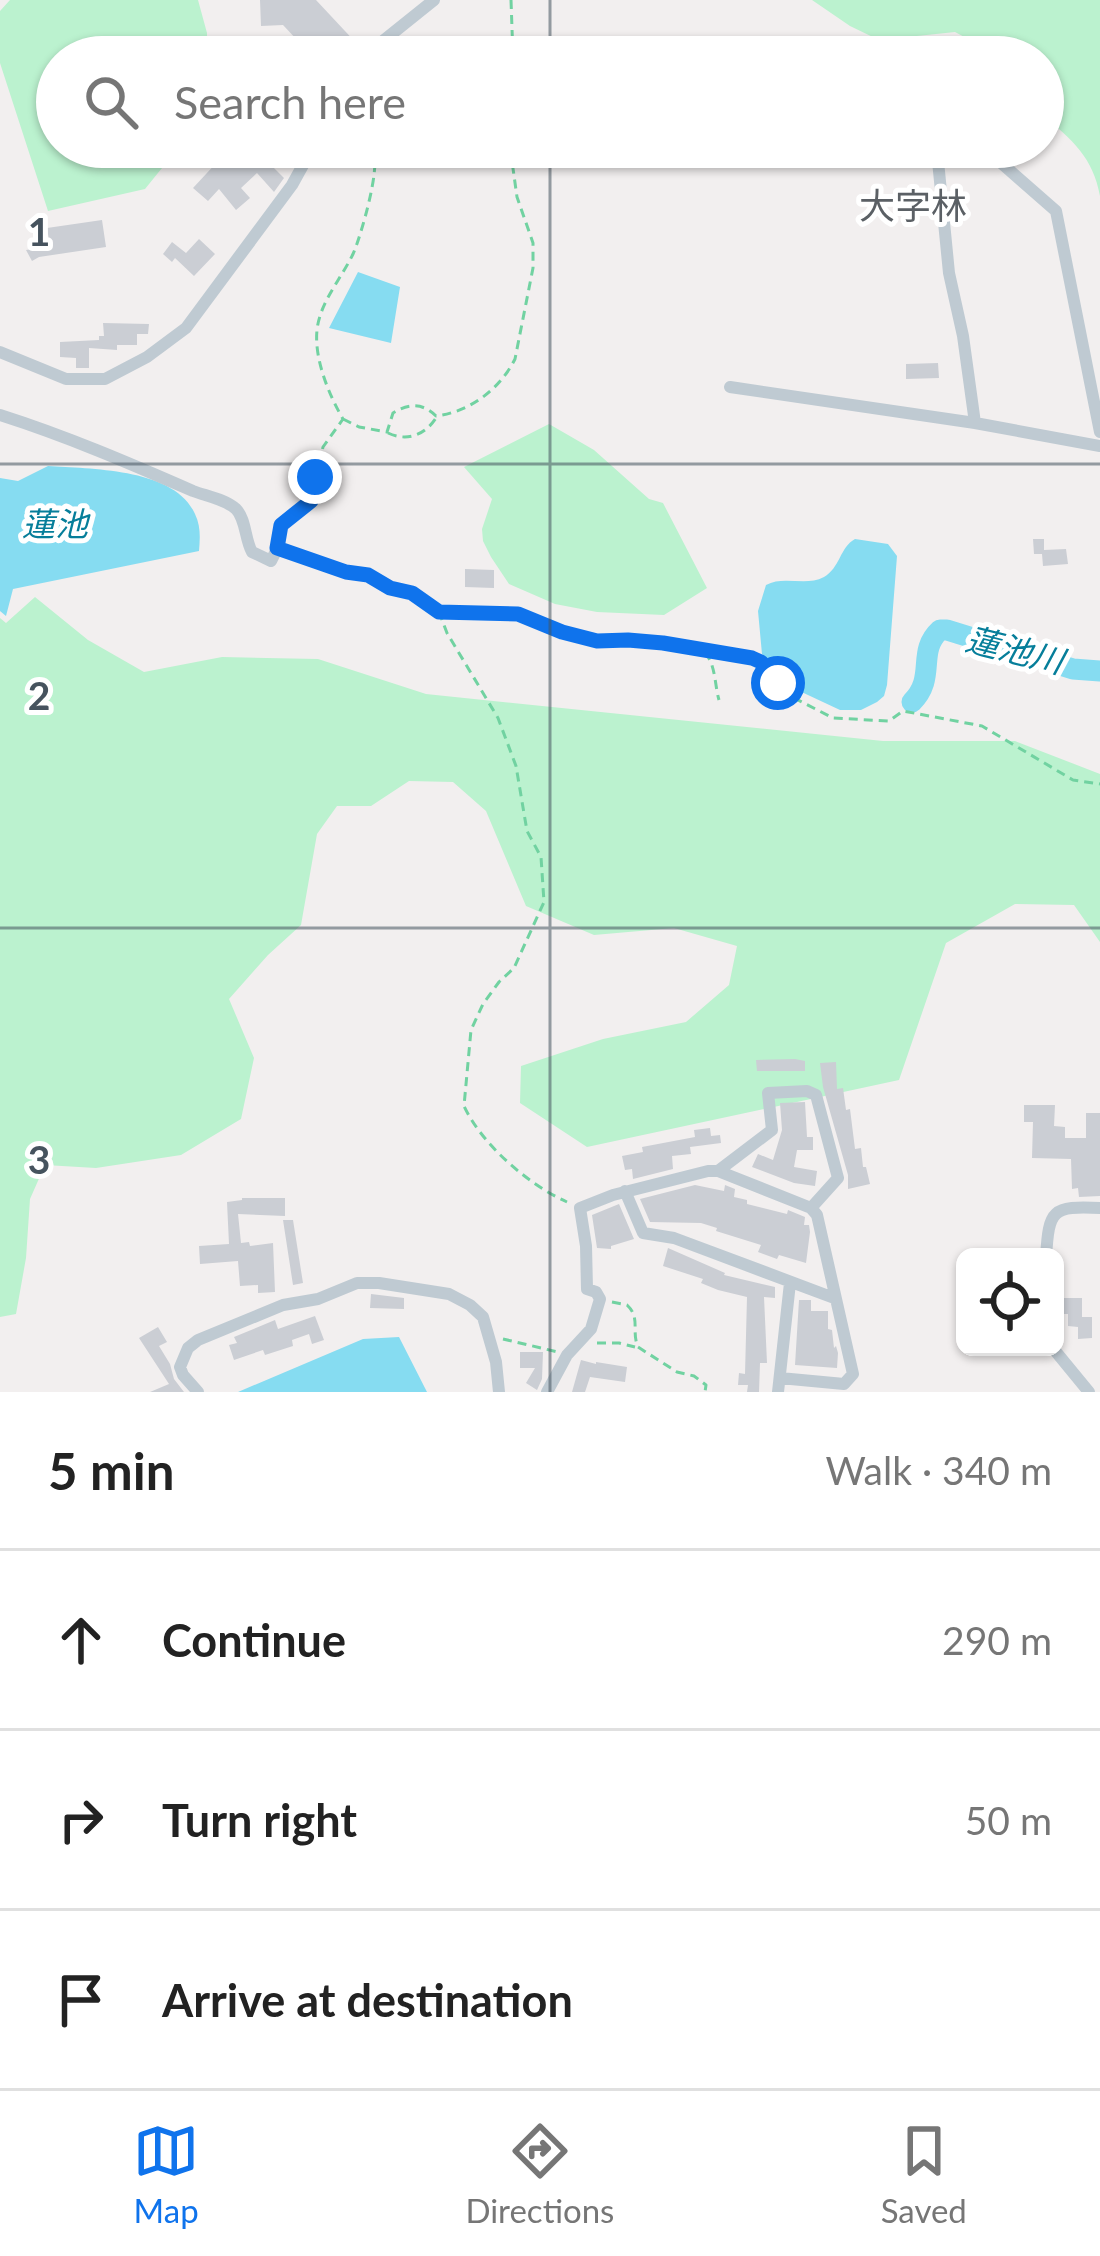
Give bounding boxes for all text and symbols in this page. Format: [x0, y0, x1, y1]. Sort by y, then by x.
search box [36, 36, 1064, 168]
icon: search [78, 69, 144, 135]
text: Search here [174, 75, 406, 129]
district label: 大字林 [859, 183, 967, 227]
text: 1 [28, 208, 50, 254]
route end [288, 450, 342, 504]
water label: 蓮池 [22, 503, 91, 543]
water label: 蓮池川 [962, 618, 1071, 681]
route start [751, 656, 805, 710]
text: 2 [28, 672, 50, 718]
text: 3 [28, 1136, 50, 1182]
map controls [956, 1248, 1064, 1356]
button: locate [956, 1248, 1064, 1356]
text: 5 min [48, 1440, 174, 1501]
text: Walk · 340 m [825, 1447, 1052, 1493]
icon: ahead [48, 1607, 114, 1673]
text: Continue [162, 1613, 346, 1667]
text: 290 m [942, 1617, 1052, 1663]
icon: right [48, 1787, 114, 1853]
text: Turn right [162, 1793, 357, 1847]
text: 50 m [965, 1797, 1052, 1843]
icon: arrive [48, 1967, 114, 2033]
text: Arrive at destination [162, 1973, 573, 2027]
tab: Map [133, 2118, 199, 2230]
tab: Directions [465, 2118, 614, 2230]
tab: Saved [881, 2118, 967, 2230]

